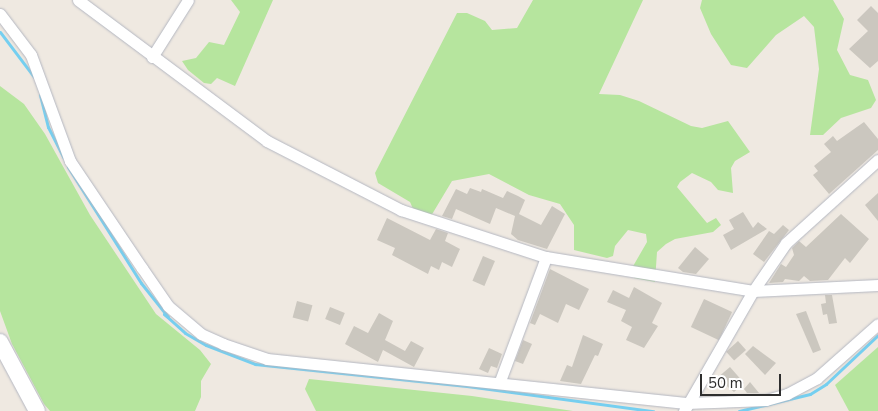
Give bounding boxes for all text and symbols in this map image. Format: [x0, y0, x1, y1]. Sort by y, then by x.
scale bar [703, 364, 784, 396]
text: 50 m [708, 373, 743, 393]

